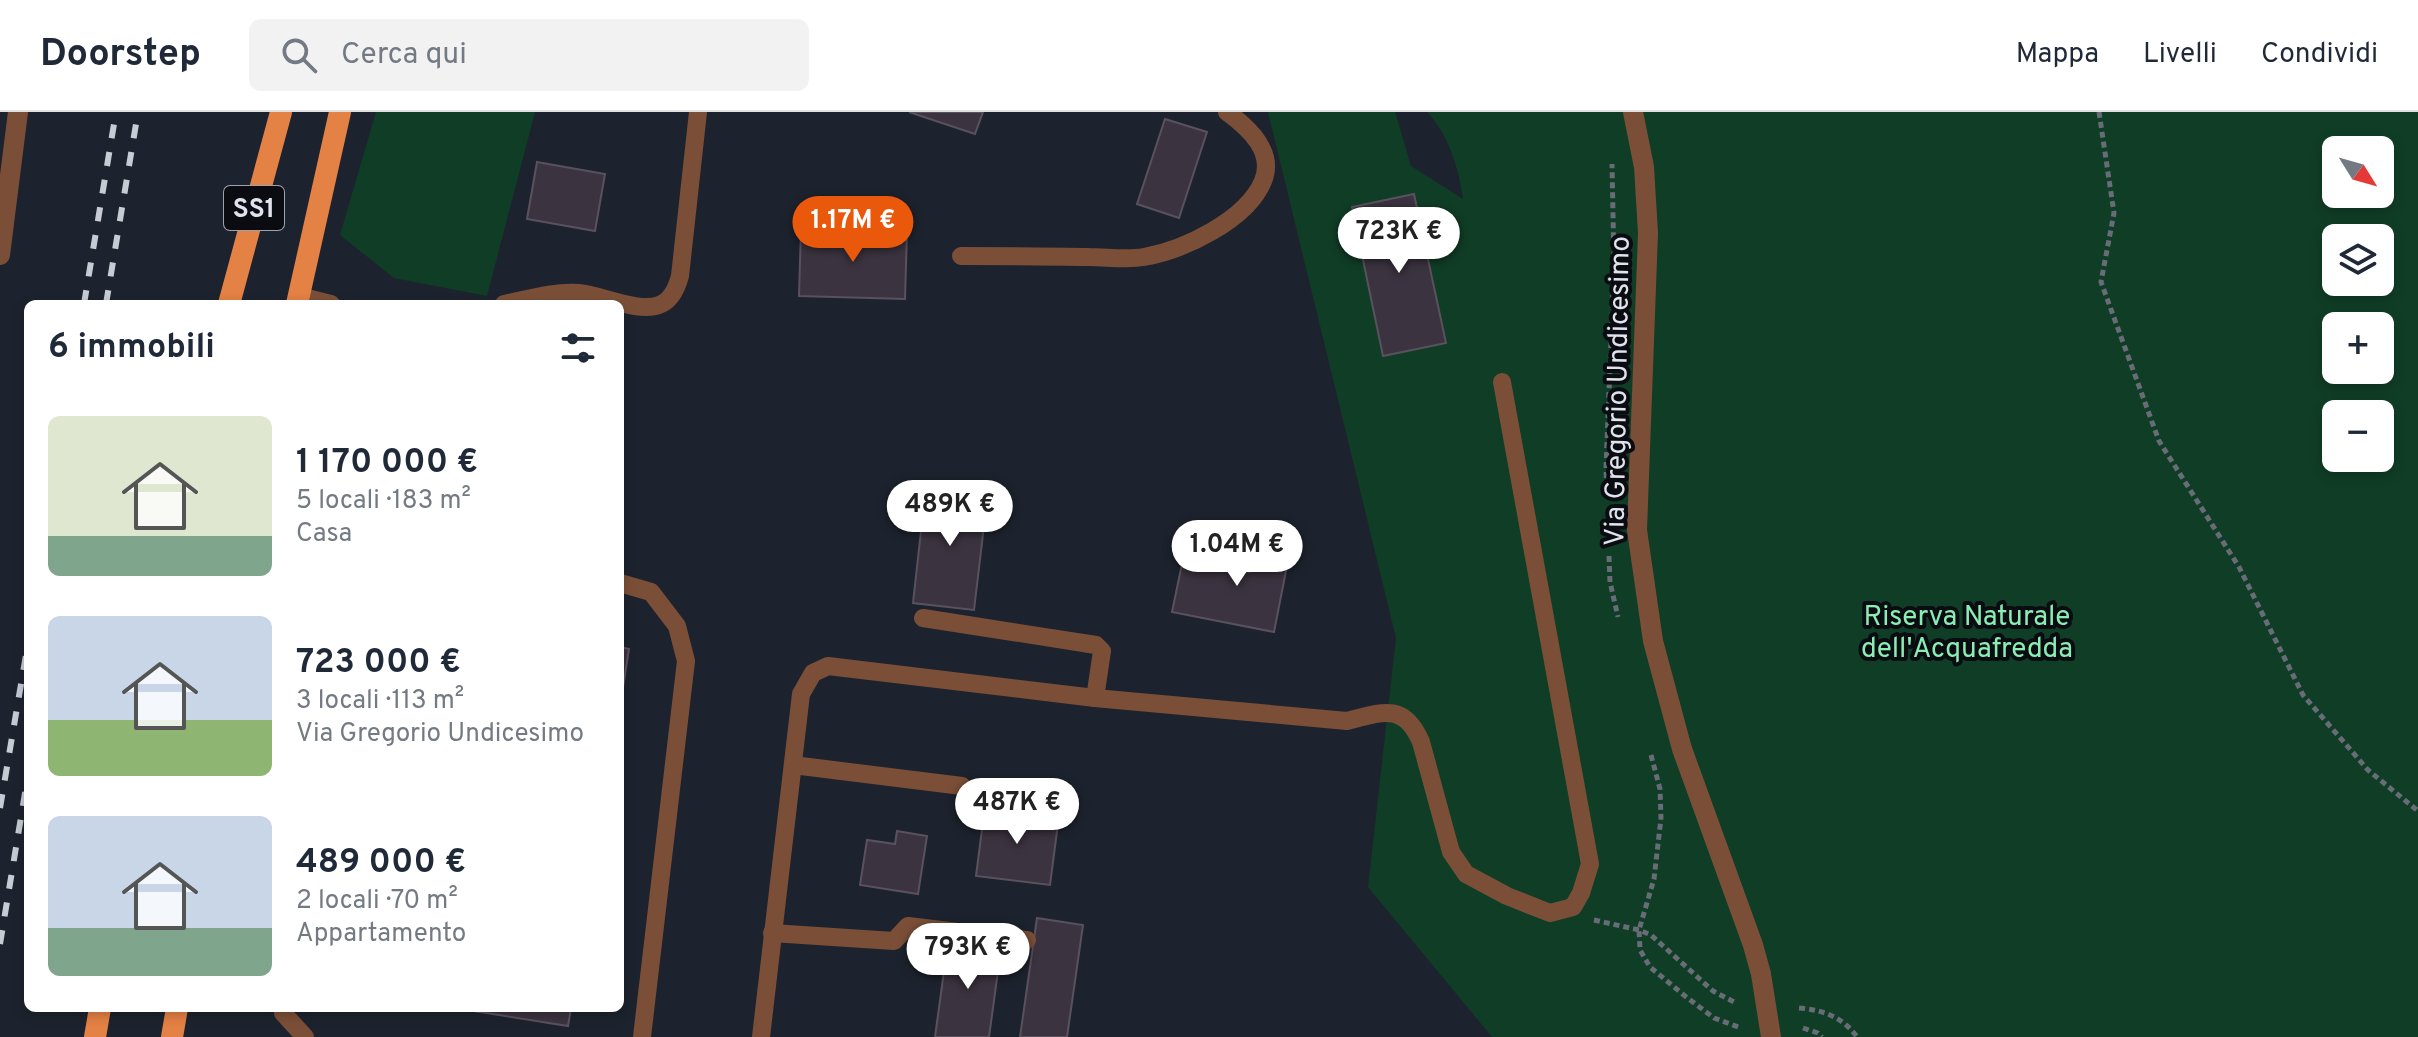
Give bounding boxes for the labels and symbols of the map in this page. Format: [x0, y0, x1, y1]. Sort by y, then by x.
north arrow [2322, 136, 2394, 208]
road number: SS1 [224, 186, 284, 230]
pin: 1.17M € [779, 196, 927, 264]
pin: 723K € [1334, 207, 1464, 275]
street label: Via Gregorio Undicesimo [1598, 236, 1640, 546]
pin: 489K € [885, 480, 1015, 548]
pin: 1.04M € [1163, 520, 1311, 588]
park label: Riserva Naturale dell'Acquafredda [1861, 600, 2073, 668]
pin: 487K € [952, 778, 1082, 846]
pin: 793K € [903, 923, 1033, 991]

